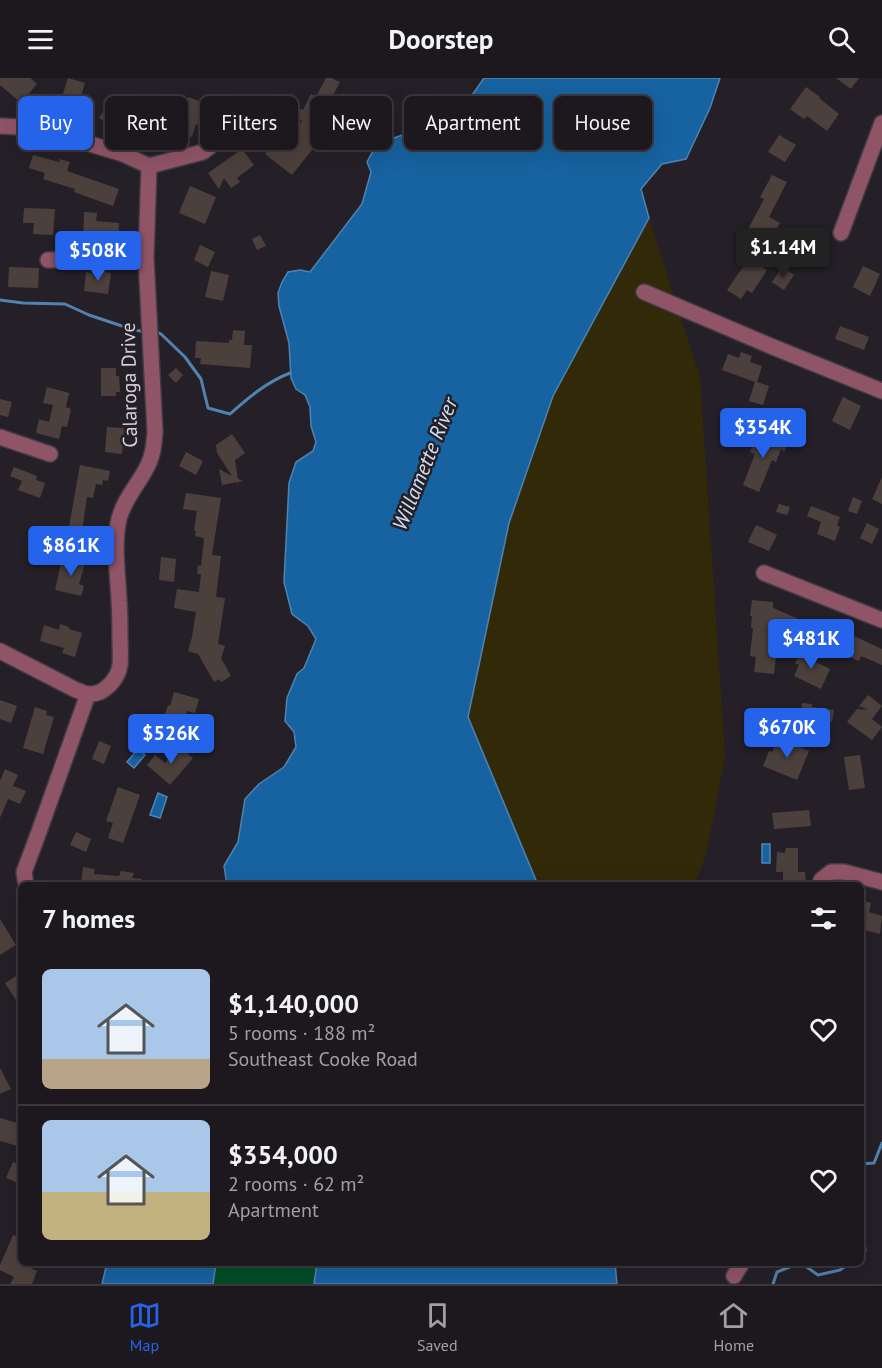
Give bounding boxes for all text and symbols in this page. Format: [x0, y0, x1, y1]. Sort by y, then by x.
text: Doorstep [389, 22, 493, 56]
icon: menu [24, 23, 57, 56]
icon: search [825, 23, 858, 56]
chip: Buy [18, 96, 93, 150]
chip: Rent [105, 96, 188, 150]
chip: Filters [200, 96, 298, 150]
chip: New [310, 96, 392, 150]
chip: Apartment [404, 96, 542, 150]
chip: House [554, 96, 652, 150]
pin: $1.14M [734, 228, 832, 279]
pin: $508K [56, 231, 140, 282]
text: $1.14M [750, 234, 816, 260]
text: $508K [69, 237, 127, 263]
street label: Calaroga Drive [115, 322, 143, 448]
water label: Willamette River [386, 392, 464, 534]
pin: $354K [721, 408, 805, 459]
text: $354K [734, 414, 792, 440]
pin: $861K [29, 526, 113, 577]
text: $861K [42, 532, 100, 558]
pin: $481K [769, 619, 853, 670]
text: $481K [782, 625, 840, 651]
pin: $670K [745, 708, 829, 759]
pin: $526K [129, 714, 213, 765]
text: $670K [758, 714, 816, 740]
text: $526K [142, 720, 200, 746]
text: 7 homes [42, 902, 135, 935]
icon: filters [807, 902, 840, 935]
text: $1,140,000 [228, 987, 359, 1020]
icon: home [90, 993, 162, 1065]
icon: heart [807, 1013, 840, 1046]
text: 5 rooms · 188 m² [228, 1020, 375, 1046]
text: Southeast Cooke Road [228, 1046, 418, 1072]
text: $354,000 [228, 1138, 338, 1171]
icon: home [90, 1144, 162, 1216]
icon: heart [807, 1164, 840, 1197]
text: 2 rooms · 62 m² [228, 1171, 364, 1197]
text: Apartment [228, 1197, 319, 1223]
tab: Map [128, 1299, 161, 1355]
tab: Saved [417, 1299, 458, 1355]
tab: Home [714, 1299, 754, 1355]

